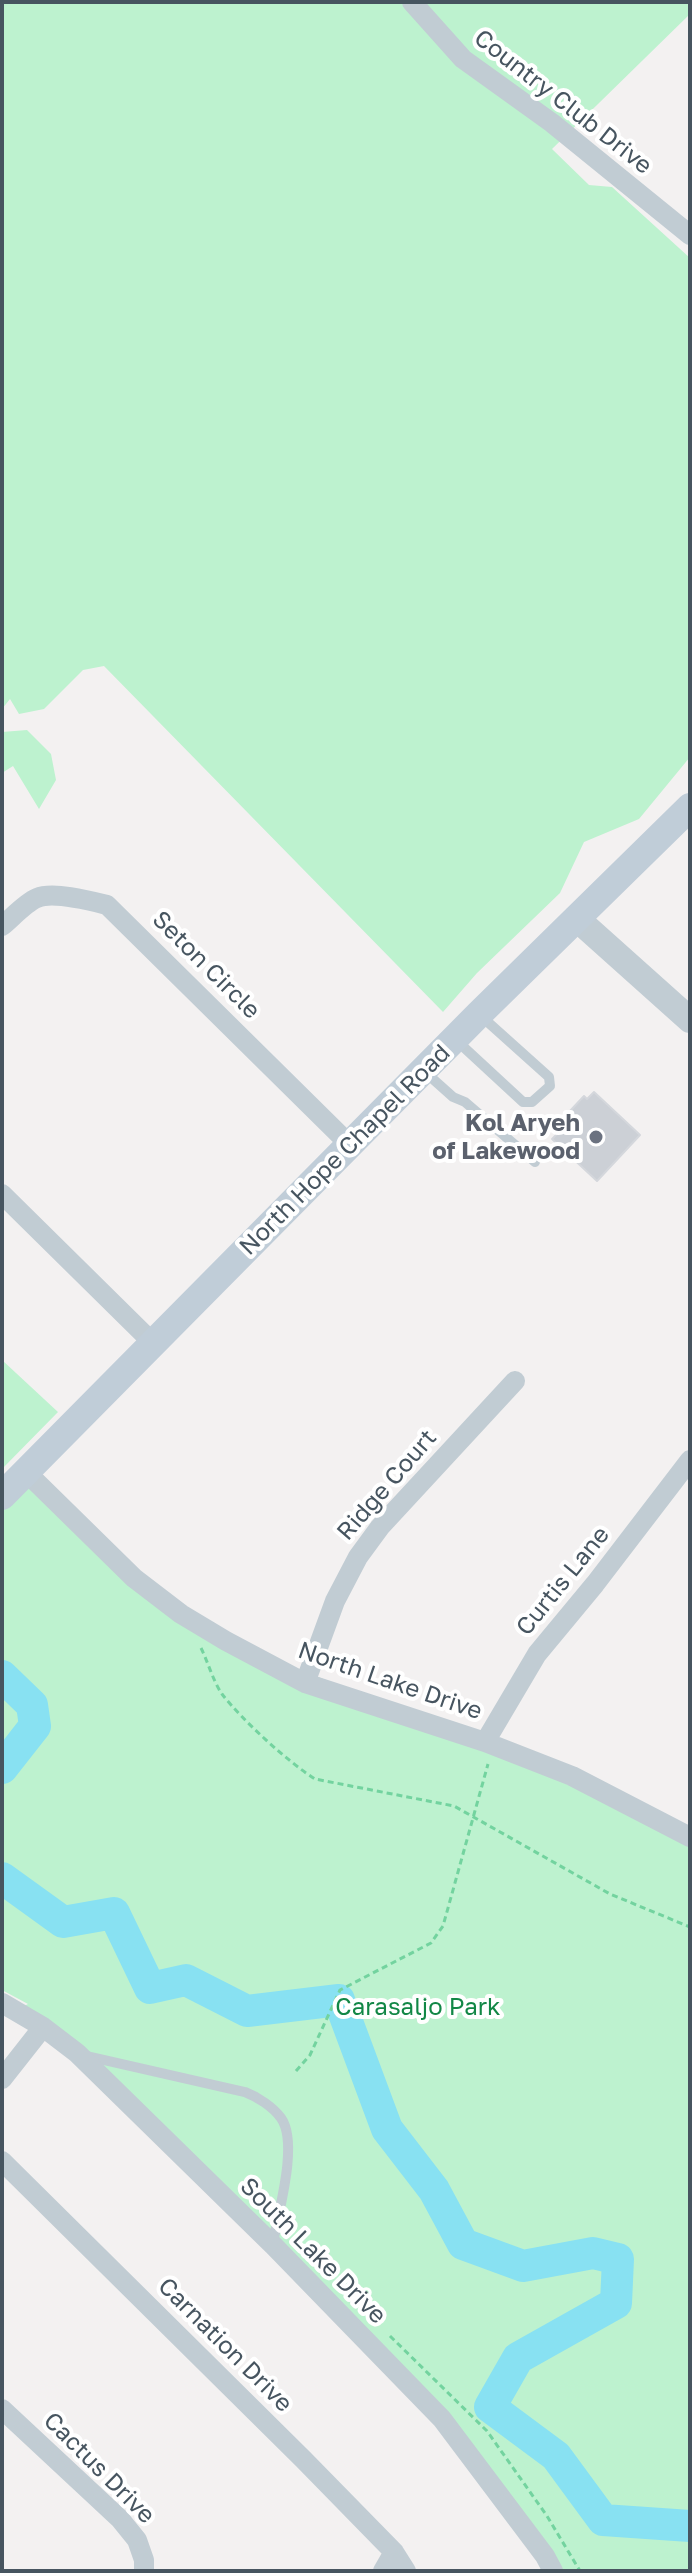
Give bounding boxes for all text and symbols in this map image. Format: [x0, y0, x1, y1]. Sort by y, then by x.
street label: Country Club Drive [468, 24, 658, 180]
street label: Seton Circle [146, 905, 266, 1025]
street label: North Hope Chapel Road [234, 1039, 456, 1261]
place label: Kol Aryeh of Lakewood [432, 1109, 580, 1165]
marker: Kol Aryeh of Lakewood [587, 1128, 605, 1146]
street label: Ridge Court [331, 1424, 443, 1546]
street label: Curtis Lane [510, 1521, 616, 1641]
street label: North Lake Drive [294, 1636, 486, 1726]
park label: Carasaljo Park [335, 1993, 501, 2021]
street label: South Lake Drive [234, 2172, 392, 2330]
street label: Carnation Drive [152, 2272, 298, 2418]
street label: Cactus Drive [37, 2406, 161, 2530]

